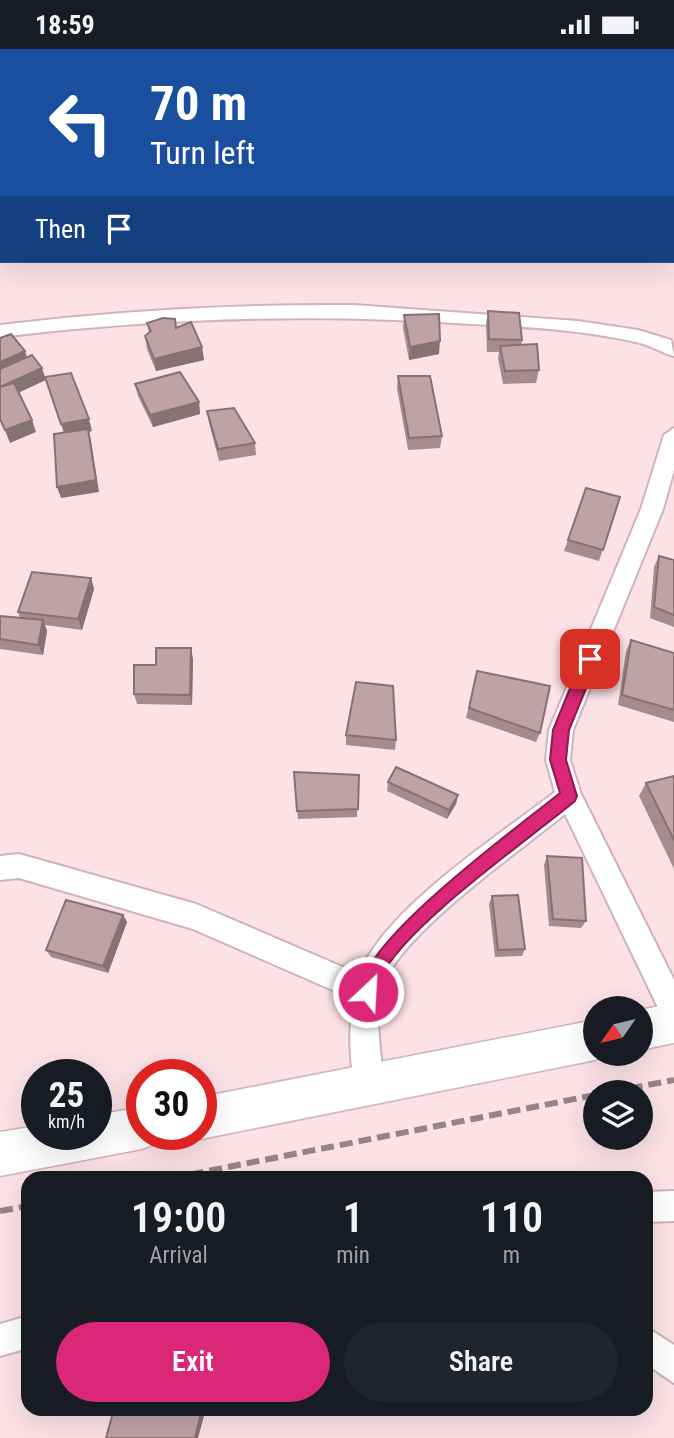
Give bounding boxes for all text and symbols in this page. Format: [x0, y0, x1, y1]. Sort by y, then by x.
text: 18:59 [35, 10, 95, 40]
text: 70 m [150, 75, 247, 132]
icon: left [35, 77, 126, 168]
text: Turn left [150, 134, 255, 172]
icon: arrive [100, 210, 138, 248]
text: Then [35, 214, 86, 244]
pin [560, 629, 620, 689]
icon: arrive [571, 640, 609, 678]
position arrow [331, 955, 405, 1029]
north arrow [583, 996, 653, 1066]
map controls [583, 996, 653, 1150]
speed limit sign: 30 [126, 1059, 217, 1150]
text: 25 [49, 1075, 84, 1116]
button: layers [583, 1080, 653, 1150]
text: km/h [48, 1111, 85, 1132]
text: 19:00 [131, 1193, 226, 1242]
text: 1 [343, 1193, 364, 1242]
text: 110 [480, 1193, 543, 1242]
text: Arrival [149, 1242, 208, 1269]
text: min [336, 1242, 370, 1269]
text: m [503, 1242, 520, 1269]
button: Exit [56, 1322, 330, 1402]
button: Share [344, 1322, 618, 1402]

